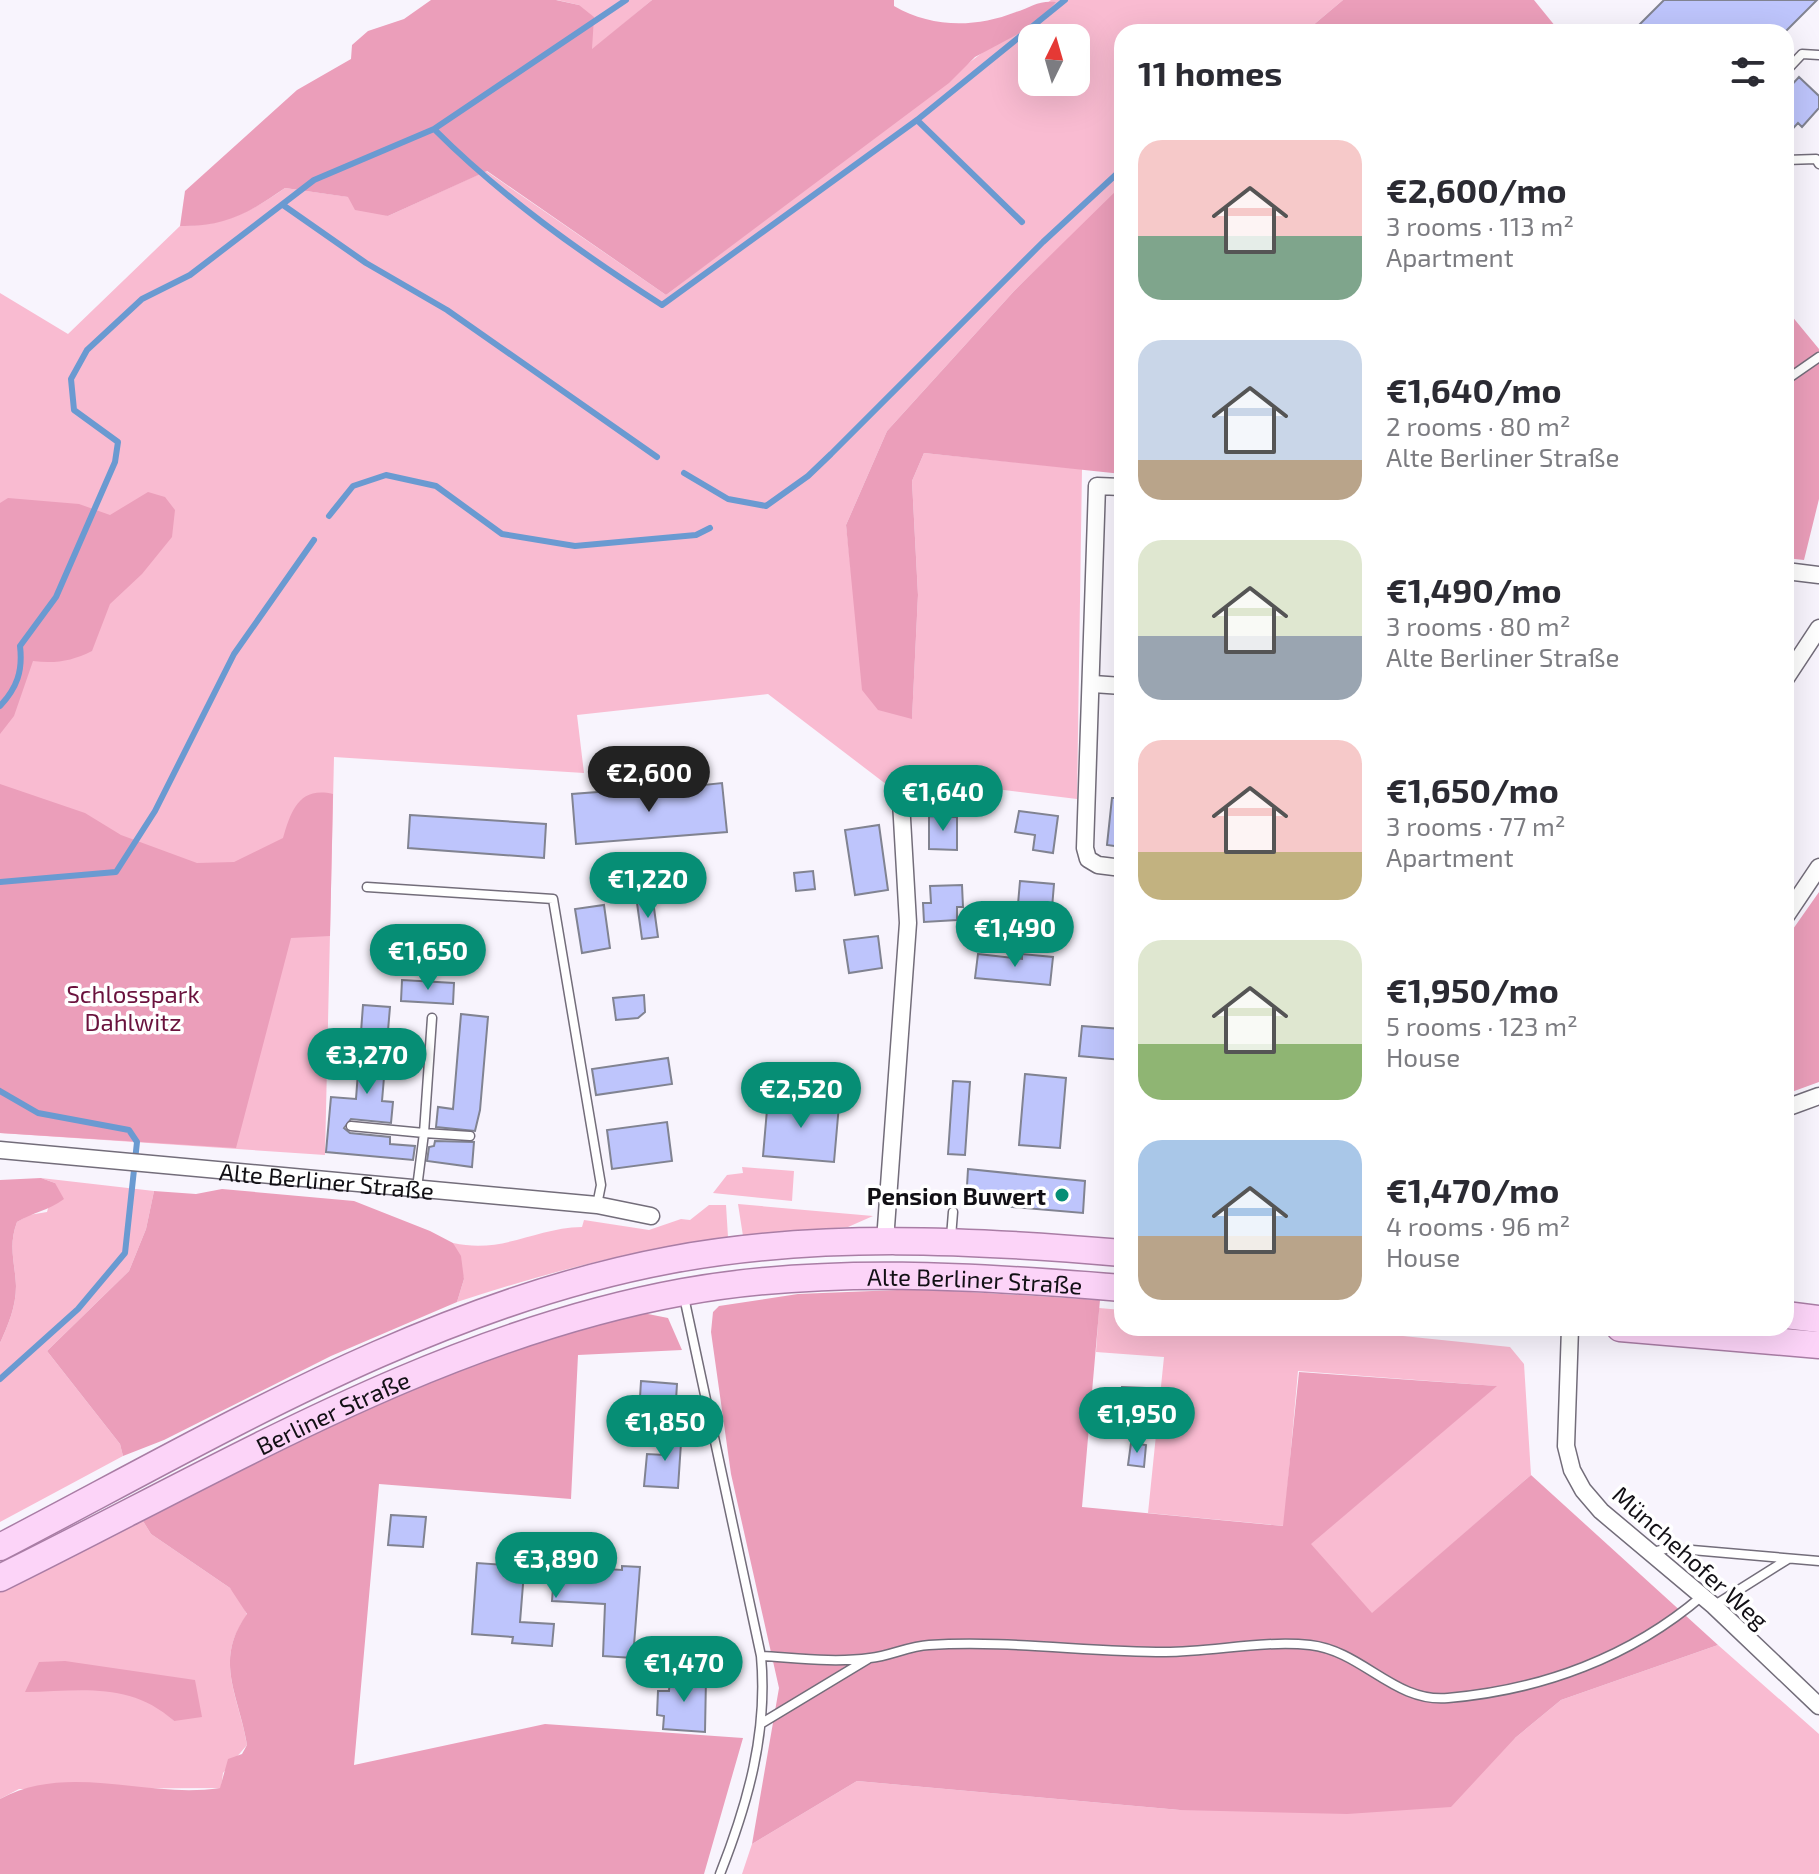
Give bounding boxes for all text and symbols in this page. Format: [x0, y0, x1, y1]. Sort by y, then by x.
north arrow [1018, 24, 1090, 96]
map controls [1018, 24, 1090, 96]
icon: filters [1726, 50, 1770, 94]
text: 11 homes [1138, 52, 1282, 93]
text: €2,600/mo [1386, 169, 1567, 210]
icon: home [1202, 172, 1298, 268]
text: 3 rooms · 113 m² [1386, 210, 1574, 241]
text: Apartment [1386, 241, 1514, 272]
text: €1,640/mo [1386, 369, 1562, 410]
icon: home [1202, 372, 1298, 468]
text: 2 rooms · 80 m² [1386, 410, 1571, 441]
text: Alte Berliner Straße [1386, 441, 1619, 472]
text: €1,490/mo [1386, 569, 1561, 610]
icon: home [1202, 572, 1298, 668]
text: 3 rooms · 80 m² [1386, 610, 1570, 641]
text: Alte Berliner Straße [1386, 641, 1619, 672]
pin: €2,600 [584, 746, 714, 814]
text: €2,600 [606, 756, 692, 787]
pin: €1,640 [878, 765, 1008, 833]
text: €1,650/mo [1386, 769, 1559, 810]
icon: home [1202, 772, 1298, 868]
text: €1,640 [902, 775, 984, 806]
text: 3 rooms · 77 m² [1386, 810, 1566, 841]
text: Apartment [1386, 841, 1514, 872]
pin: €1,220 [583, 852, 713, 920]
text: €1,220 [608, 862, 688, 893]
pin: €1,490 [950, 901, 1080, 969]
text: €1,490 [974, 911, 1056, 942]
pin: €1,650 [363, 924, 493, 992]
text: €1,650 [388, 934, 468, 965]
text: €1,950/mo [1386, 969, 1559, 1010]
icon: home [1202, 972, 1298, 1068]
park label: Schlosspark Dahlwitz [66, 979, 200, 1036]
text: 5 rooms · 123 m² [1386, 1010, 1578, 1041]
pin: €3,270 [302, 1028, 432, 1096]
text: €3,270 [326, 1038, 408, 1069]
text: House [1386, 1041, 1460, 1072]
pin: €2,520 [736, 1062, 866, 1130]
text: €2,520 [759, 1072, 843, 1103]
street label: Alte Berliner Straße [218, 1156, 435, 1204]
text: €1,470/mo [1386, 1169, 1559, 1210]
icon: home [1202, 1172, 1298, 1268]
place label: Pension Buwert [867, 1181, 1046, 1210]
marker: Pension Buwert [1053, 1186, 1071, 1204]
text: 4 rooms · 96 m² [1386, 1210, 1570, 1241]
text: House [1386, 1241, 1460, 1272]
street label: Alte Berliner Straße [867, 1261, 1083, 1299]
street label: Berliner Straße [251, 1364, 414, 1460]
pin: €1,950 [1072, 1387, 1202, 1455]
pin: €1,850 [600, 1395, 730, 1463]
text: €1,950 [1097, 1397, 1177, 1428]
text: €1,850 [624, 1405, 706, 1436]
street label: Münchehofer Weg [1607, 1480, 1775, 1634]
pin: €3,890 [491, 1532, 621, 1600]
text: €3,890 [513, 1542, 599, 1573]
pin: €1,470 [619, 1636, 749, 1704]
text: €1,470 [644, 1646, 724, 1677]

